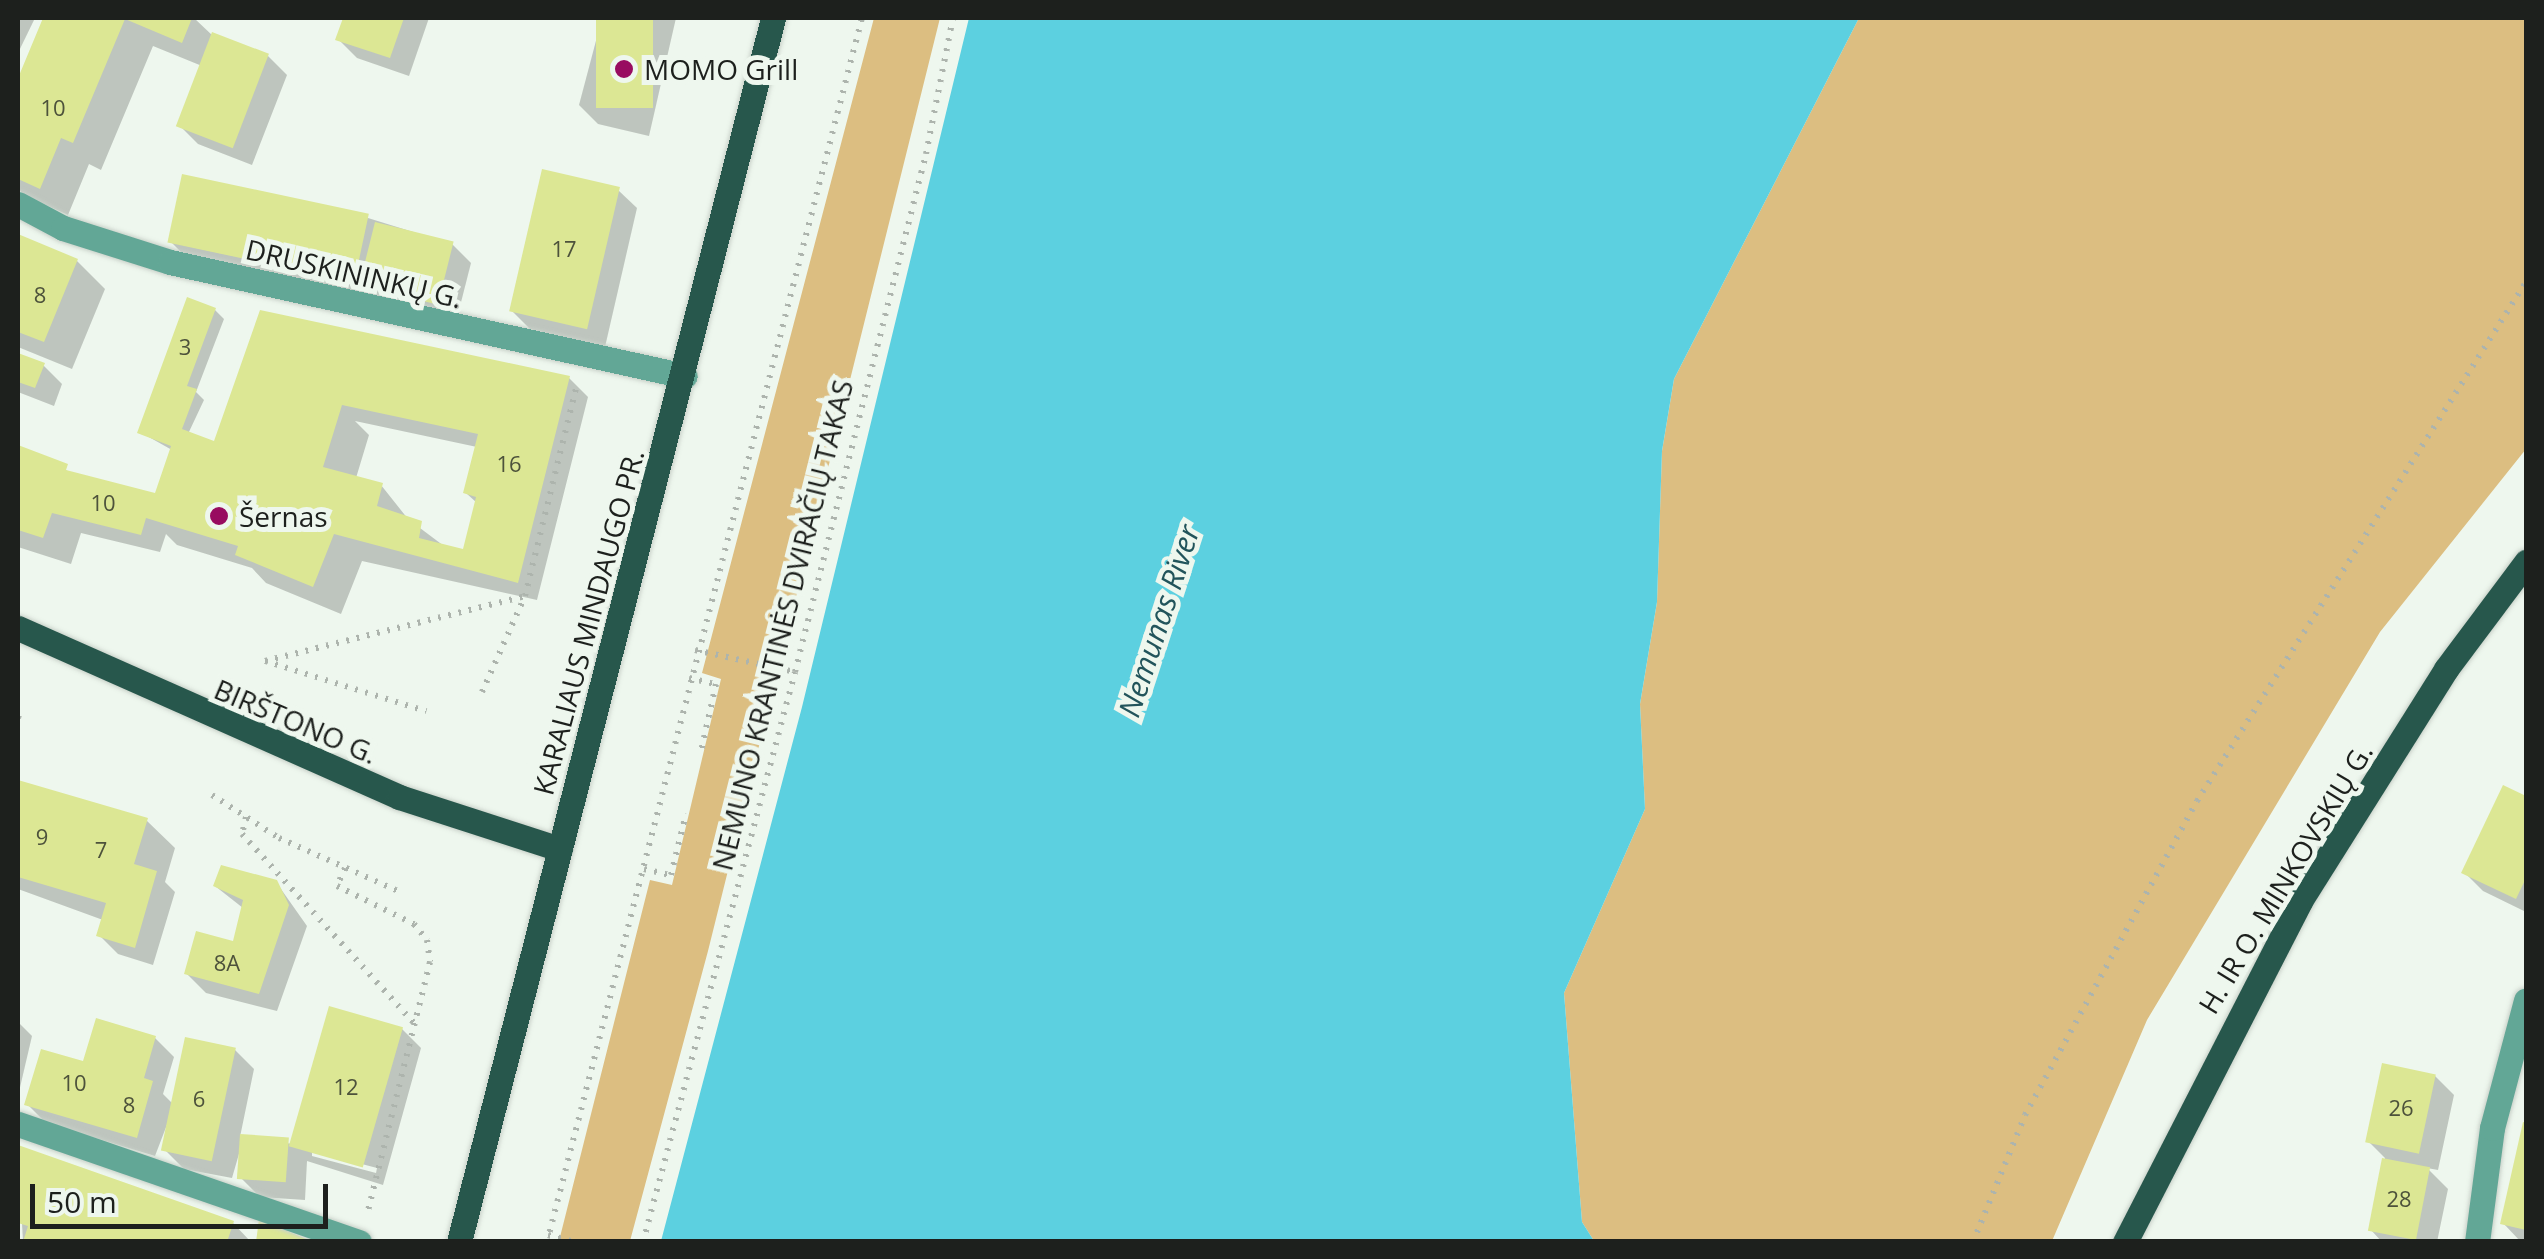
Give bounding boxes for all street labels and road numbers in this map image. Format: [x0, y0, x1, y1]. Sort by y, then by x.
street label: DRUSKININKŲ G. [243, 232, 465, 314]
street label: NEMUNO KRANTINĖS DVIRAČIŲ TAKAS [705, 376, 859, 874]
street label: KARALIAUS MINDAUGO PR. [526, 446, 650, 798]
street label: BIRŠTONO G. [210, 672, 382, 770]
street label: H. IR O. MINKOVSKIŲ G. [2191, 737, 2379, 1019]

